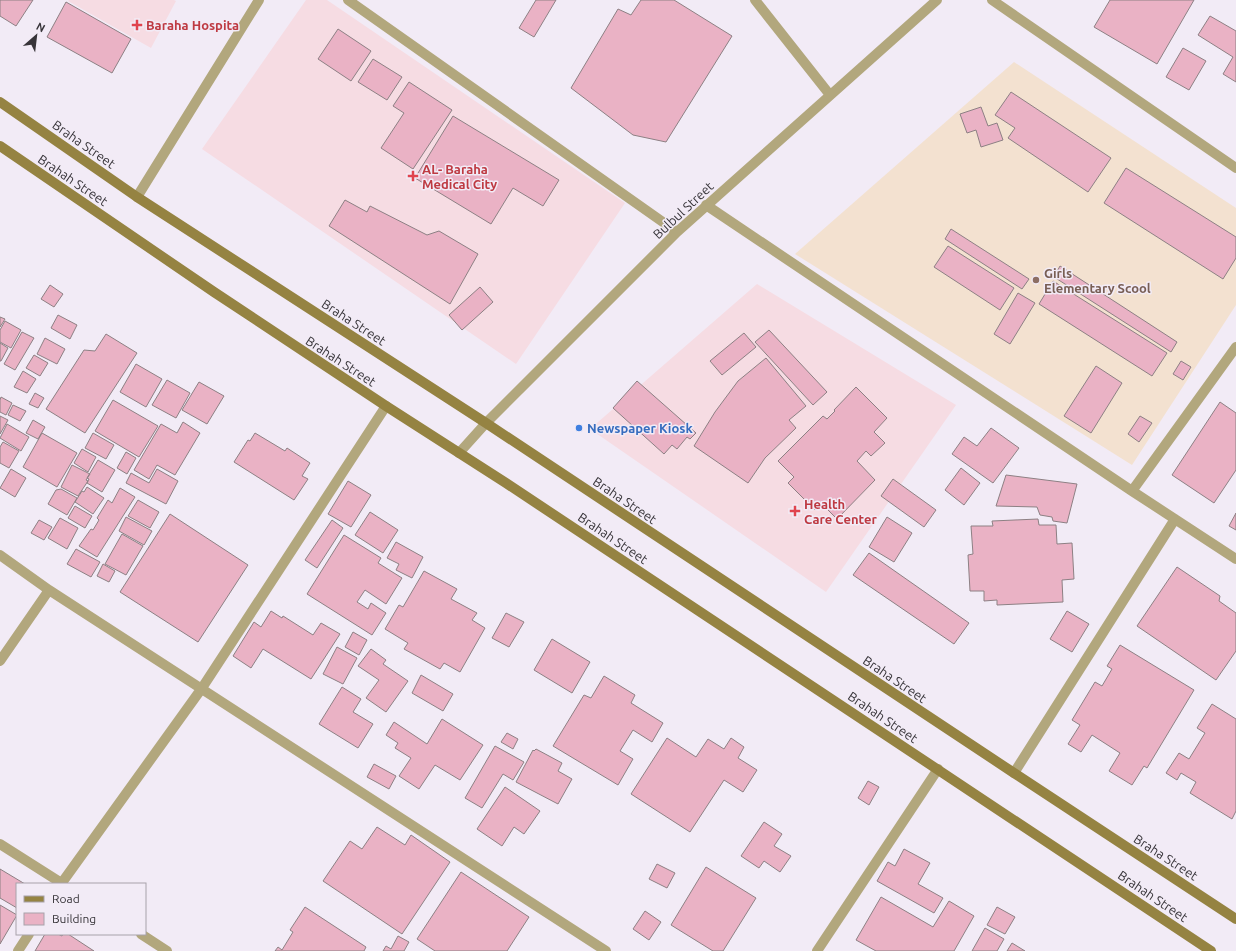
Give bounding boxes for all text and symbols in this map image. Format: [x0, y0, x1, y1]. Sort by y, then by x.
north arrow [16, 16, 56, 56]
place label: Baraha Hospita [146, 18, 239, 32]
marker: Baraha Hospita [131, 19, 143, 31]
text: N [34, 20, 47, 34]
street label: Braha Street [50, 117, 118, 171]
street label: Brahah Street [36, 152, 110, 208]
place label: AL- Baraha Medical City [422, 162, 497, 191]
marker: AL- Baraha Medical City [407, 170, 419, 182]
street label: Bulbul Street [650, 179, 716, 241]
place label: Girls Elementary Scool [1044, 266, 1151, 295]
marker: Girls Elementary Scool [1031, 275, 1041, 285]
street label: Braha Street [319, 296, 389, 348]
street label: Brahah Street [303, 333, 379, 389]
place label: Newspaper Kiosk [587, 421, 693, 435]
marker: Newspaper Kiosk [574, 423, 584, 433]
street label: Braha Street [591, 474, 659, 526]
place label: Health Care Center [804, 497, 877, 526]
marker: Health Care Center [789, 505, 801, 517]
street label: Brahah Street [576, 510, 650, 566]
street label: Braha Street [861, 653, 929, 705]
street label: Brahah Street [846, 689, 920, 745]
street label: Braha Street [1131, 831, 1201, 883]
street label: Brahah Street [1116, 868, 1190, 924]
legend [16, 883, 146, 935]
text: Road [52, 892, 80, 905]
text: Building [52, 912, 96, 925]

